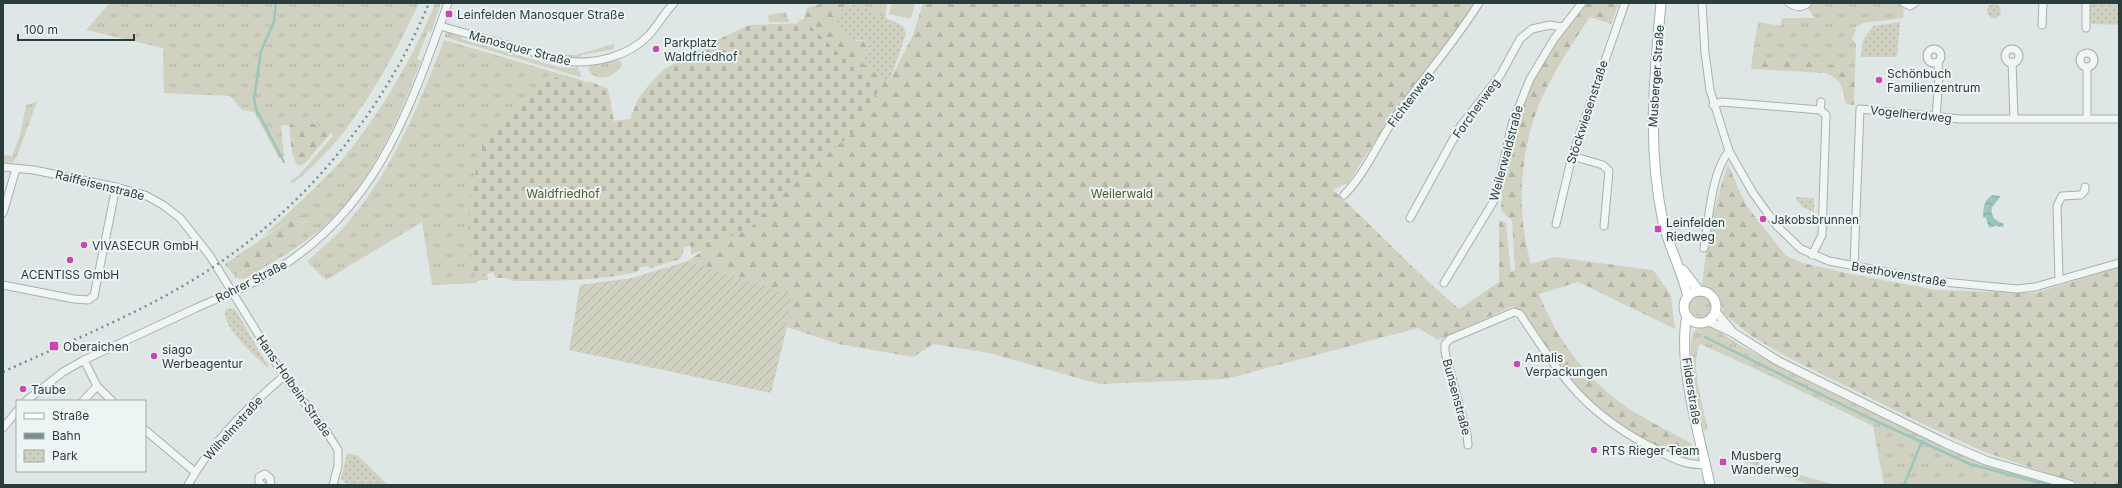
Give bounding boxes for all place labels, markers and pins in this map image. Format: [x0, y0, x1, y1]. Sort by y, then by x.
place label: Leinfelden Manosquer Straße [457, 7, 624, 22]
marker: Leinfelden Manosquer Straße [444, 9, 454, 19]
place label: Parkplatz Waldfriedhof [664, 35, 738, 64]
marker: Parkplatz Waldfriedhof [651, 44, 661, 54]
place label: Schönbuch Familienzentrum [1887, 66, 1980, 95]
marker: Schönbuch Familienzentrum [1874, 75, 1884, 85]
place label: Jakobsbrunnen [1771, 212, 1859, 227]
marker: Jakobsbrunnen [1758, 214, 1768, 224]
place label: Leinfelden Riedweg [1666, 215, 1725, 244]
marker: Leinfelden Riedweg [1653, 224, 1663, 234]
place label: VIVASECUR GmbH [92, 238, 199, 253]
marker: VIVASECUR GmbH [79, 240, 89, 250]
marker: ACENTISS GmbH [65, 255, 75, 265]
place label: ACENTISS GmbH [21, 267, 119, 282]
place label: Oberaichen [63, 339, 129, 354]
marker: Oberaichen [48, 340, 60, 352]
place label: siago Werbeagentur [162, 342, 244, 371]
place label: Antalis Verpackungen [1525, 350, 1608, 379]
marker: siago Werbeagentur [149, 351, 159, 361]
marker: Antalis Verpackungen [1512, 359, 1522, 369]
place label: Taube [31, 382, 66, 397]
marker: Taube [18, 384, 28, 394]
place label: RTS Rieger Team [1602, 443, 1700, 458]
marker: RTS Rieger Team [1589, 445, 1599, 455]
place label: Musberg Wanderweg [1731, 448, 1799, 477]
marker: Musberg Wanderweg [1718, 457, 1728, 467]

